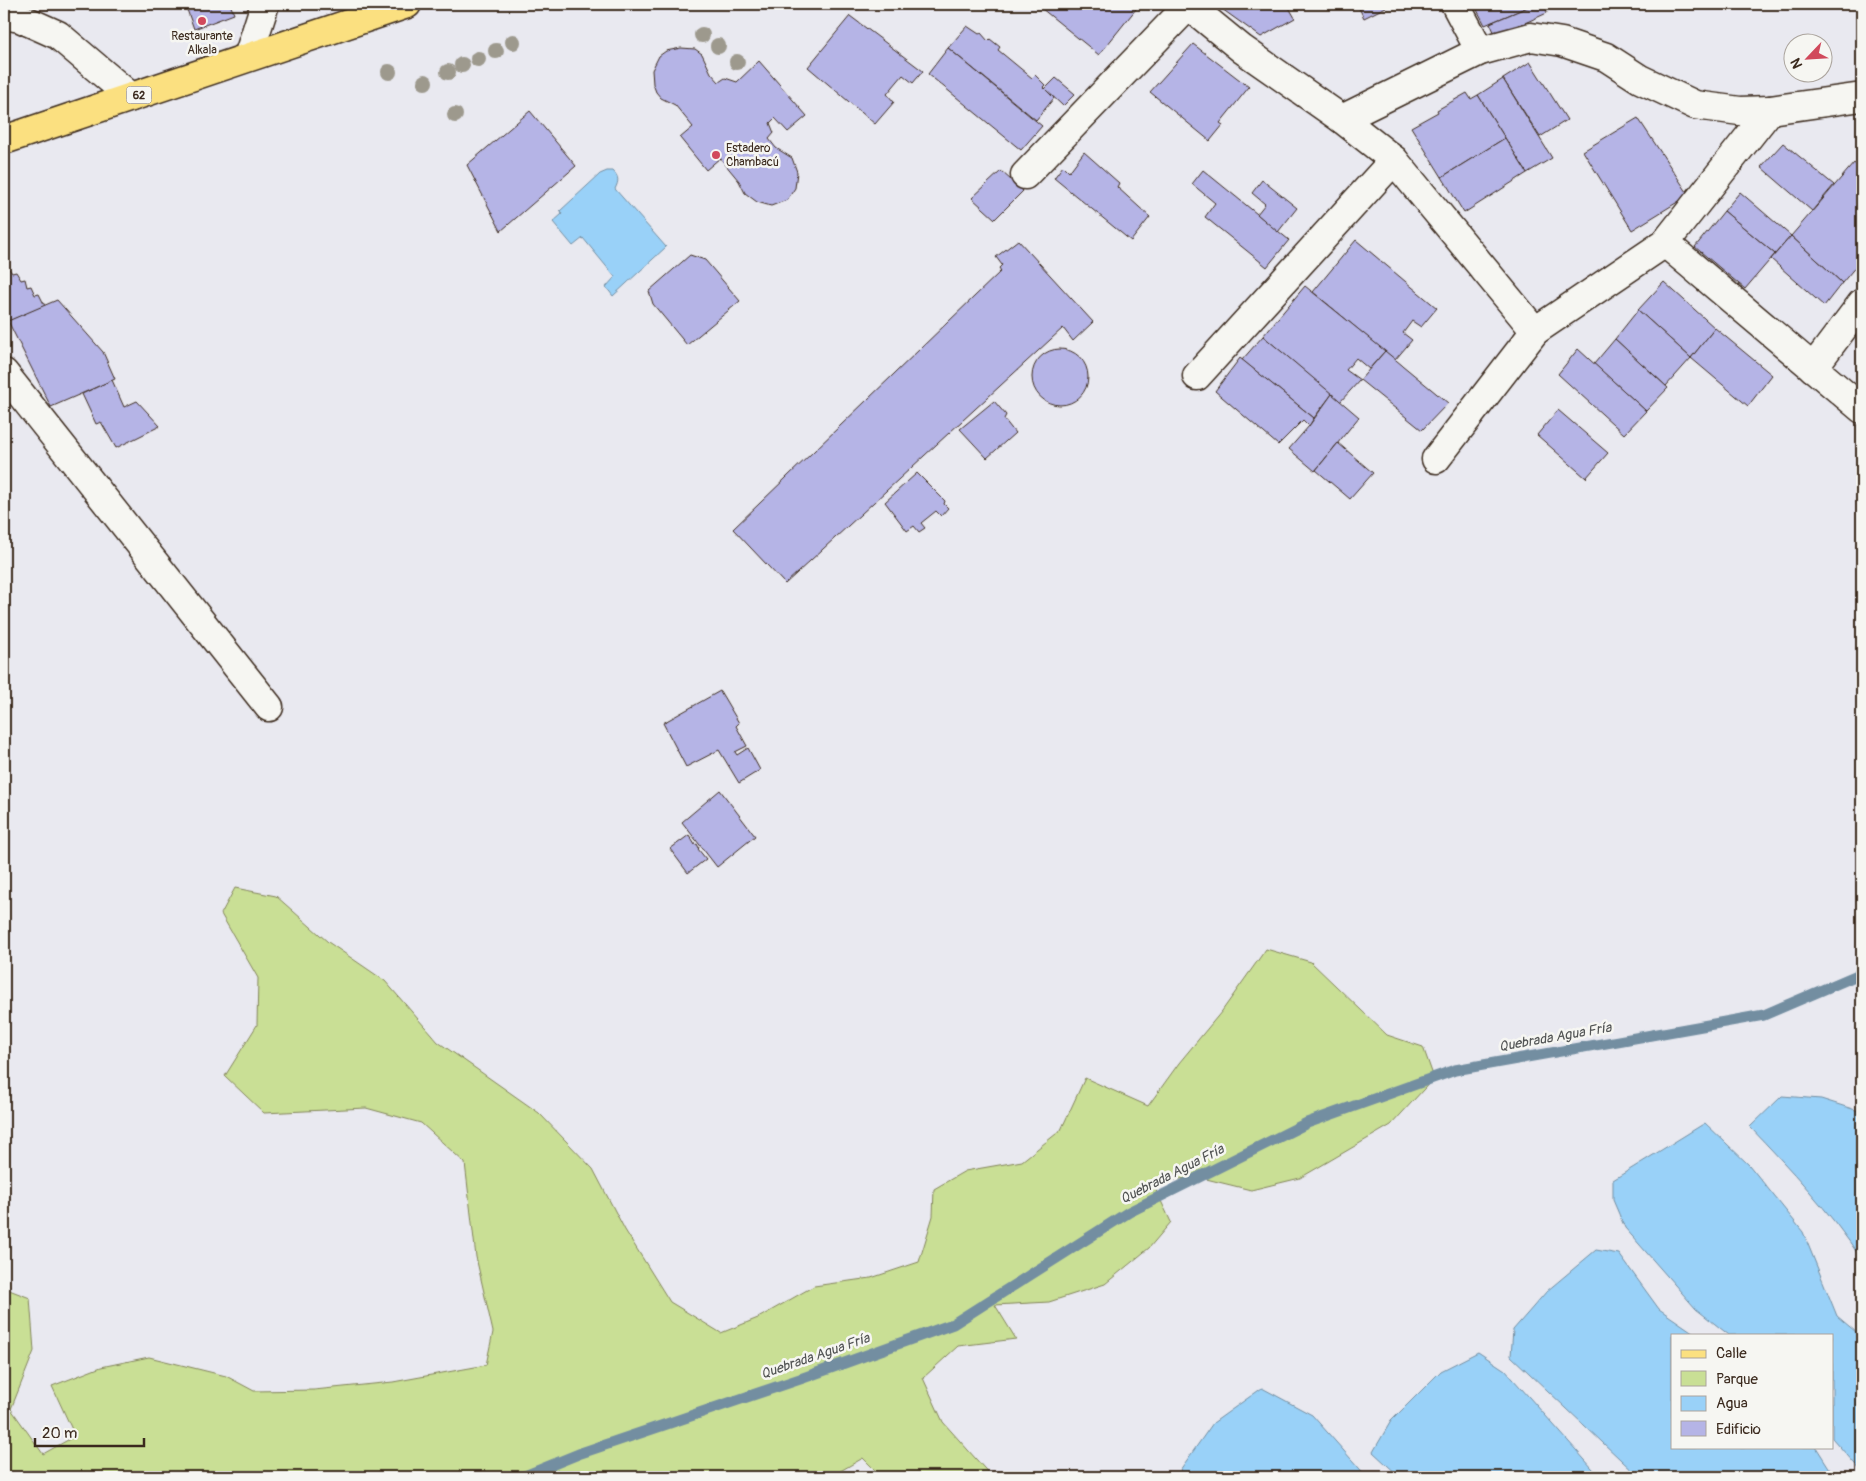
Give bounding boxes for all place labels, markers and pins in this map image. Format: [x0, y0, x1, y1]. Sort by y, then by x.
marker: Restaurante Alkala [196, 15, 208, 27]
place label: Restaurante Alkala [171, 29, 233, 58]
place label: Estadero Chambacú [726, 141, 779, 170]
marker: Estadero Chambacú [710, 149, 722, 161]

